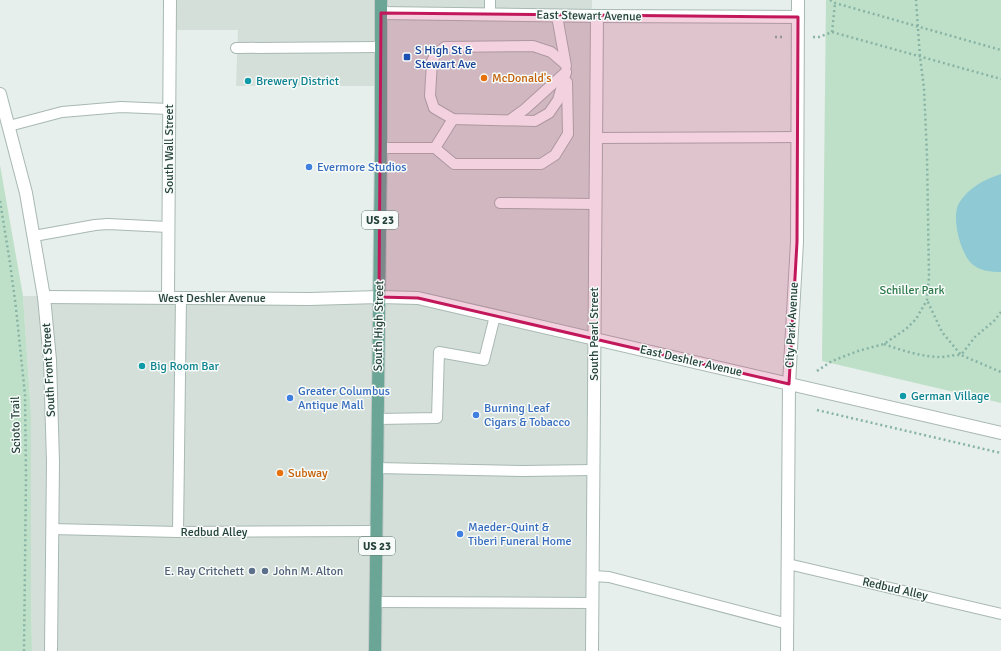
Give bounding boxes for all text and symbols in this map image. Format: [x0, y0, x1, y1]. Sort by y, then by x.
street label: East Stewart Avenue [536, 8, 642, 24]
place label: S High St & Stewart Ave [415, 43, 476, 72]
marker: S High St & Stewart Ave [402, 52, 412, 62]
place label: McDonald's [492, 71, 552, 86]
marker: McDonald's [479, 73, 489, 83]
place label: Brewery District [256, 74, 339, 89]
marker: Brewery District [243, 76, 253, 86]
street label: South Wall Street [162, 104, 177, 194]
place label: Evermore Studios [317, 160, 406, 175]
marker: Evermore Studios [304, 162, 314, 172]
road number: US 23 [362, 211, 398, 229]
street label: South High Street [371, 280, 387, 372]
street label: City Park Avenue [782, 282, 802, 368]
park label: Schiller Park [879, 283, 945, 298]
street label: South Pearl Street [587, 287, 602, 381]
street label: West Deshler Avenue [158, 291, 266, 306]
street label: South Front Street [39, 323, 59, 417]
street label: East Deshler Avenue [638, 342, 744, 380]
place label: Big Room Bar [150, 359, 220, 374]
marker: Big Room Bar [137, 361, 147, 371]
place label: Greater Columbus Antique Mall [298, 384, 390, 413]
place label: German Village [911, 389, 989, 404]
marker: German Village [898, 391, 908, 401]
marker: Greater Columbus Antique Mall [285, 393, 295, 403]
street label: Scioto Trail [8, 396, 24, 454]
place label: Burning Leaf Cigars & Tobacco [484, 401, 570, 430]
marker: Burning Leaf Cigars & Tobacco [471, 410, 481, 420]
place label: Subway [288, 466, 328, 481]
marker: Subway [275, 468, 285, 478]
place label: Maeder-Quint & Tiberi Funeral Home [468, 520, 572, 549]
street label: Redbud Alley [181, 525, 248, 540]
marker: Maeder-Quint & Tiberi Funeral Home [455, 529, 465, 539]
road number: US 23 [359, 537, 395, 555]
place label: E. Ray Critchett [164, 564, 244, 579]
place label: John M. Alton [273, 564, 343, 579]
marker: E. Ray Critchett [247, 566, 257, 576]
marker: John M. Alton [260, 566, 270, 576]
street label: Redbud Alley [861, 574, 930, 604]

